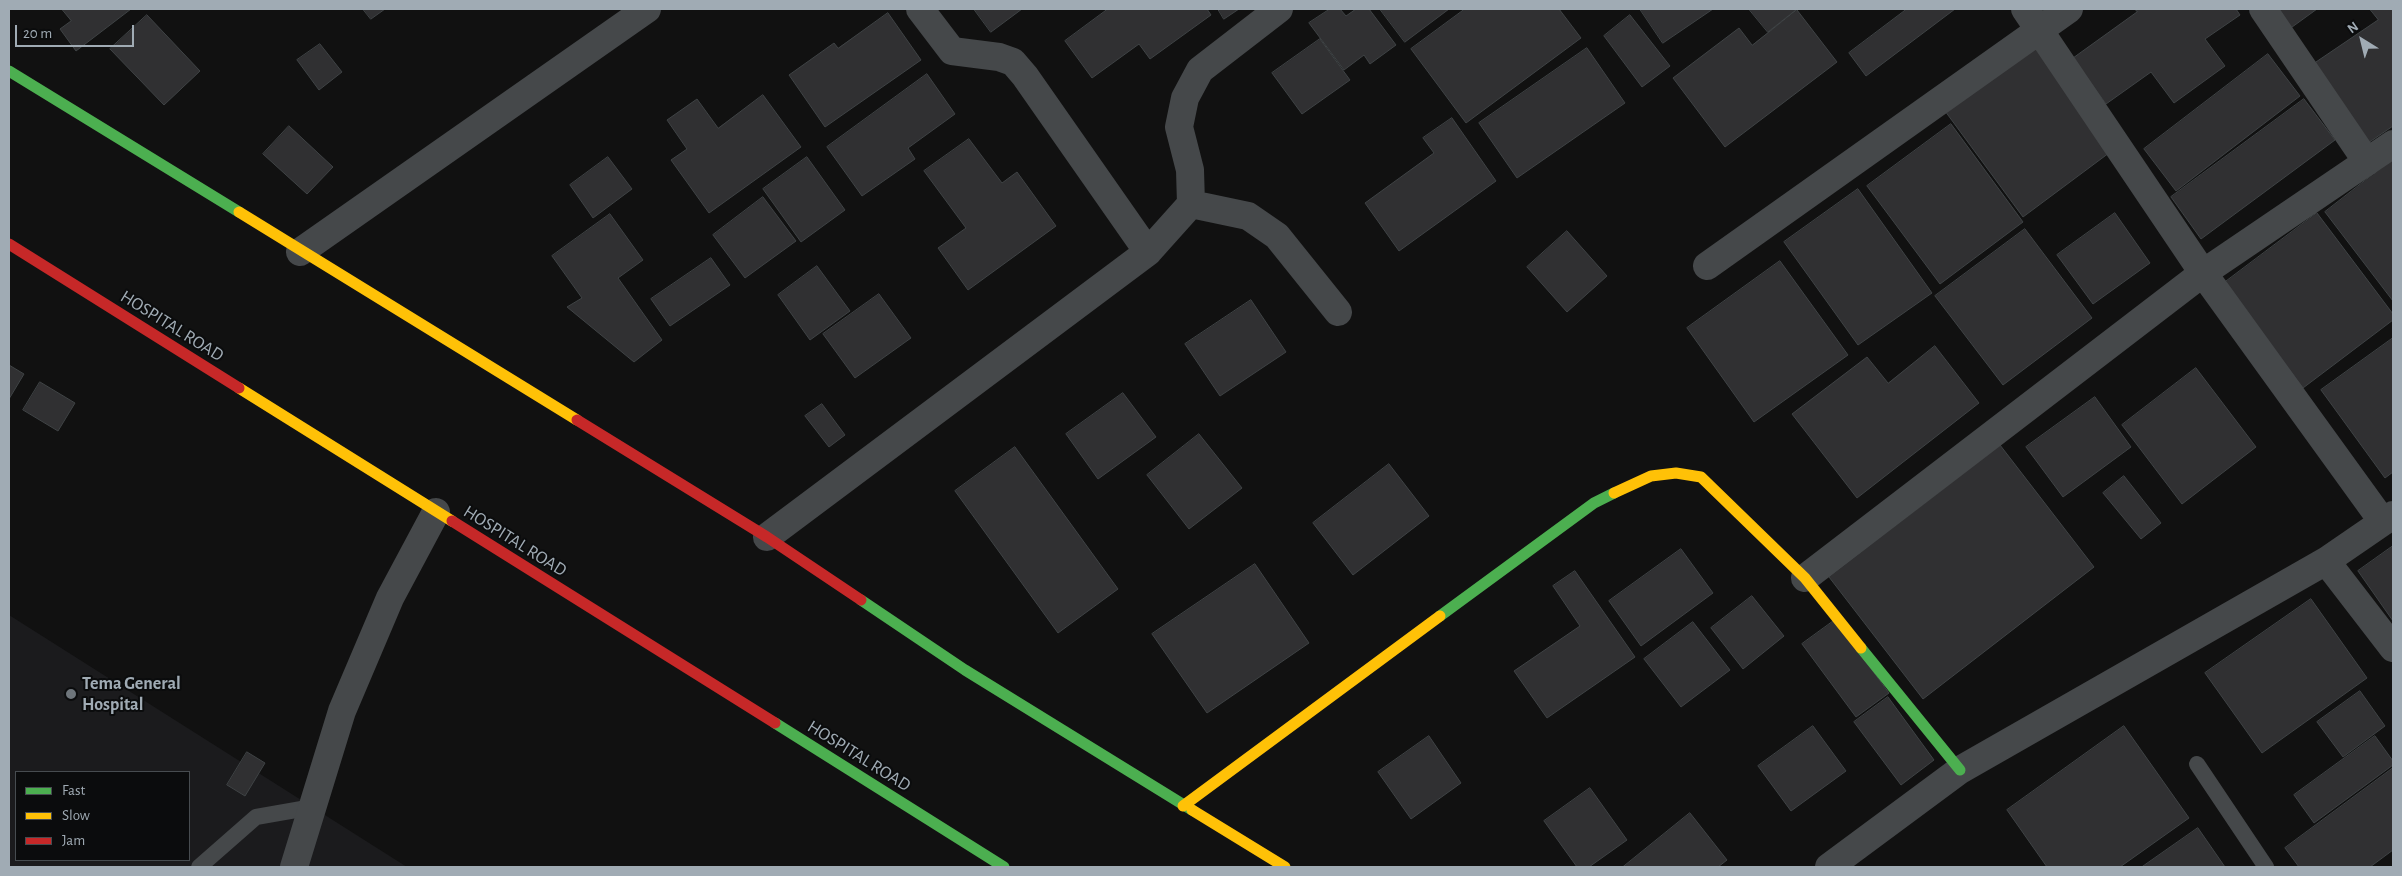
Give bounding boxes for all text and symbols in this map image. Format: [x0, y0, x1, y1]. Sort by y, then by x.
scale bar [18, 15, 136, 47]
north arrow [2337, 15, 2387, 65]
text: N [2345, 19, 2361, 36]
text: 20 m [23, 26, 52, 41]
street label: HOSPITAL ROAD [116, 286, 228, 366]
street label: HOSPITAL ROAD [459, 501, 571, 581]
place label: Tema General Hospital [82, 673, 181, 716]
marker: Tema General Hospital [64, 687, 78, 701]
street label: HOSPITAL ROAD [803, 716, 915, 796]
legend [15, 771, 190, 861]
text: Fast [62, 783, 85, 798]
text: Slow [62, 808, 90, 823]
text: Jam [62, 833, 85, 848]

